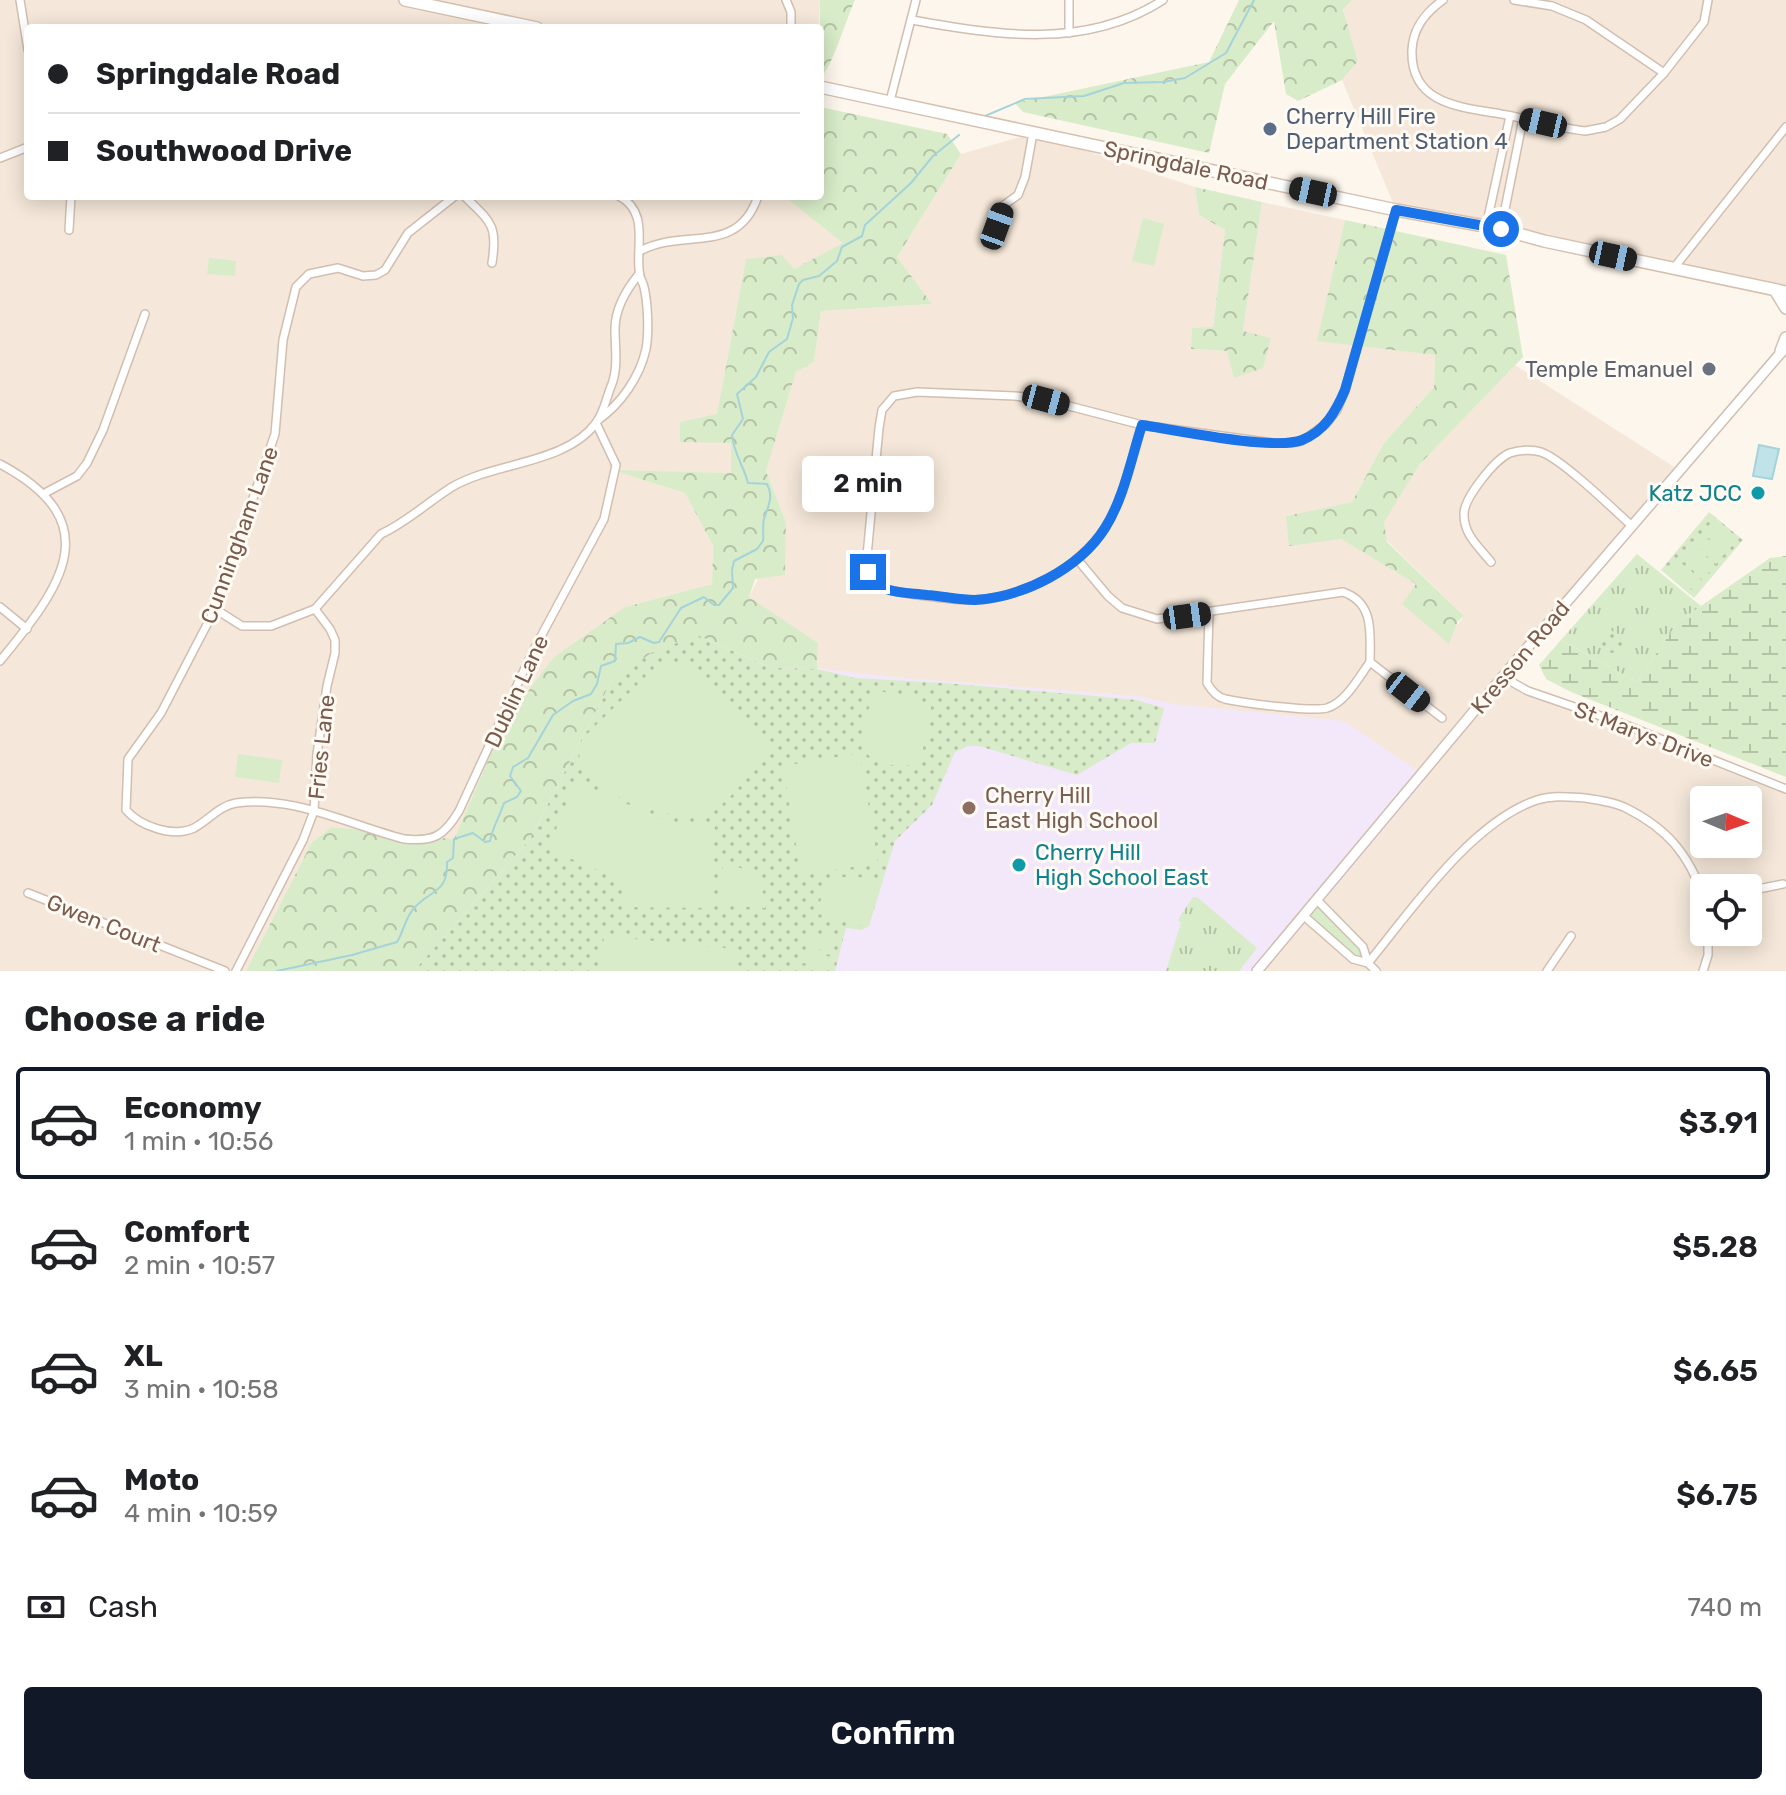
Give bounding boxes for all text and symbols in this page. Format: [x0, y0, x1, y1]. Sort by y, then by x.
text: Springdale Road [96, 56, 340, 92]
place label: Cherry Hill Fire Department Station 4 [1286, 103, 1508, 155]
car [1517, 106, 1569, 140]
marker: Cherry Hill Fire Department Station 4 [1261, 120, 1279, 138]
text: Southwood Drive [96, 133, 352, 169]
street label: Springdale Road [1101, 135, 1271, 196]
car [1287, 175, 1339, 209]
car [978, 199, 1016, 253]
route start [1483, 211, 1519, 247]
car [1587, 239, 1639, 273]
place label: Temple Emanuel [1525, 356, 1693, 383]
marker: Temple Emanuel [1700, 360, 1718, 378]
car [1020, 382, 1072, 418]
street label: Cunningham Lane [195, 443, 284, 628]
callout: 2 min [802, 456, 934, 512]
text: 2 min [833, 468, 903, 499]
place label: Katz JCC [1648, 480, 1742, 507]
marker: Katz JCC [1749, 484, 1767, 502]
route end [850, 554, 886, 590]
street label: Kresson Road [1465, 595, 1576, 719]
car [1162, 601, 1212, 631]
street label: Dublin Lane [479, 631, 554, 752]
car [1382, 668, 1434, 716]
street label: Fries Lane [303, 693, 340, 801]
street label: St Marys Drive [1570, 696, 1717, 773]
place label: Cherry Hill East High School [985, 782, 1158, 834]
north arrow [1690, 786, 1762, 858]
map controls [1690, 786, 1762, 946]
marker: Cherry Hill East High School [960, 799, 978, 817]
place label: Cherry Hill High School East [1035, 839, 1209, 891]
marker: Cherry Hill High School East [1010, 856, 1028, 874]
button: locate [1690, 874, 1762, 946]
street label: Gwen Court [43, 888, 165, 959]
text: Choose a ride [24, 997, 265, 1040]
icon: car [28, 1087, 100, 1159]
text: Economy [124, 1090, 262, 1126]
text: $3.91 [1679, 1105, 1758, 1141]
text: 1 min · 10:56 [124, 1126, 273, 1157]
icon: car [28, 1211, 100, 1283]
text: Comfort [124, 1214, 250, 1250]
text: $5.28 [1672, 1229, 1758, 1265]
text: 2 min · 10:57 [124, 1250, 275, 1281]
icon: car [28, 1335, 100, 1407]
text: XL [124, 1338, 163, 1374]
text: $6.65 [1673, 1353, 1758, 1389]
text: 3 min · 10:58 [124, 1374, 279, 1405]
icon: car [28, 1459, 100, 1531]
text: Moto [124, 1462, 199, 1498]
text: $6.75 [1676, 1477, 1758, 1513]
text: 4 min · 10:59 [124, 1498, 278, 1529]
icon: cash [24, 1585, 68, 1629]
text: Cash [88, 1589, 158, 1625]
text: 740 m [1687, 1592, 1762, 1623]
button: Confirm [24, 1687, 1762, 1779]

